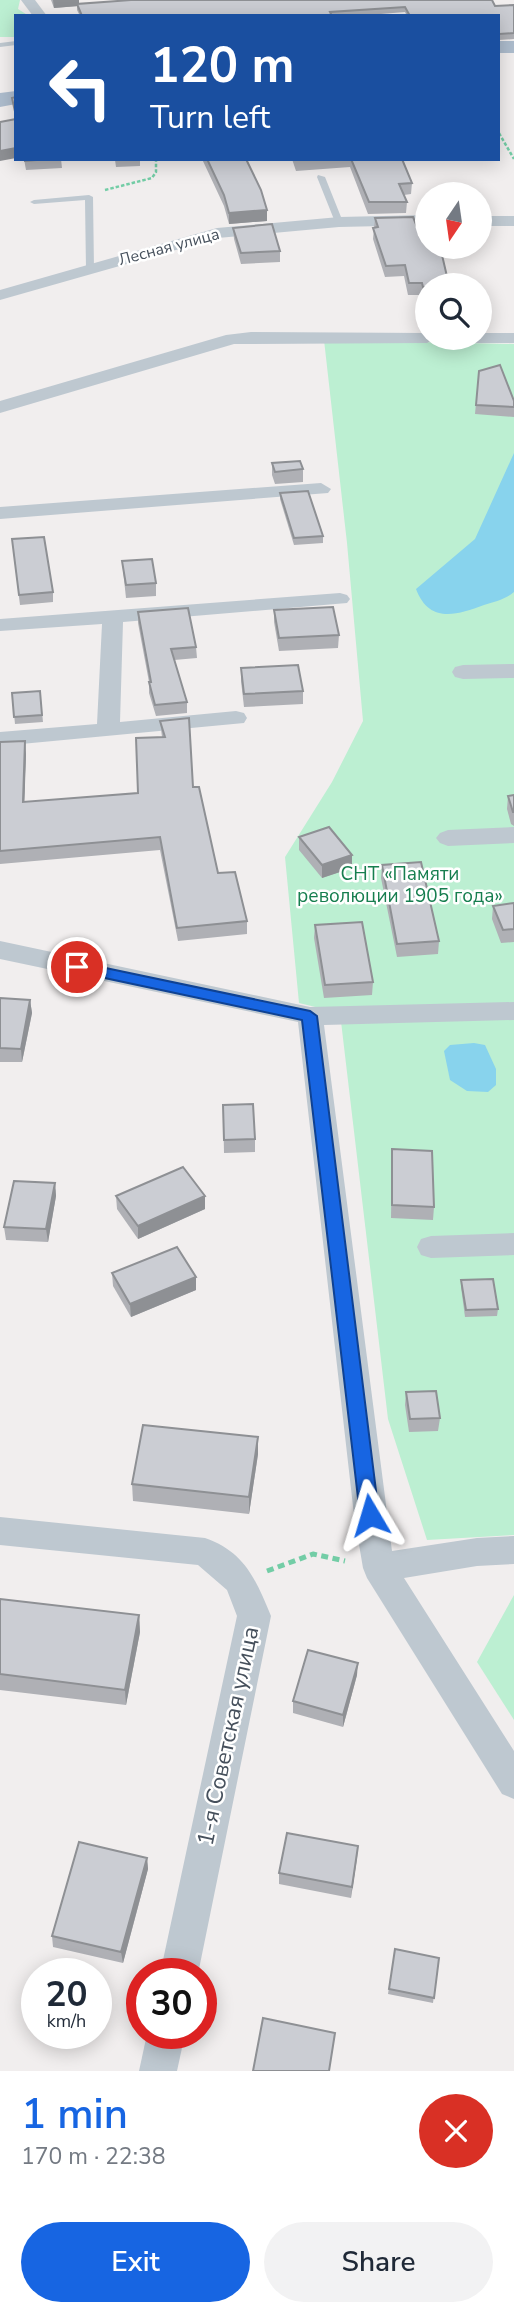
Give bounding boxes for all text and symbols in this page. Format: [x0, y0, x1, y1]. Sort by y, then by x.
text: 120 m [150, 32, 294, 99]
icon: left [35, 42, 126, 133]
text: Turn left [150, 96, 270, 139]
north arrow [415, 182, 492, 259]
map controls [415, 182, 492, 350]
street label: Лесная улица [116, 223, 222, 271]
button: search [415, 273, 492, 350]
park label: СНТ «Памяти революции 1905 года» [297, 861, 503, 909]
pin [47, 937, 107, 997]
icon: arrive [58, 948, 96, 986]
position arrow [333, 1478, 407, 1552]
street label: 1-я Советская улица [190, 1624, 266, 1848]
speed limit sign: 30 [126, 1958, 217, 2049]
text: 20 [45, 1971, 88, 2018]
text: km/h [47, 2009, 86, 2033]
text: 1 min [21, 2086, 128, 2143]
button: close [419, 2094, 493, 2168]
text: 170 m · 22:38 [21, 2141, 166, 2172]
button: Exit [21, 2222, 250, 2302]
button: Share [264, 2222, 493, 2302]

